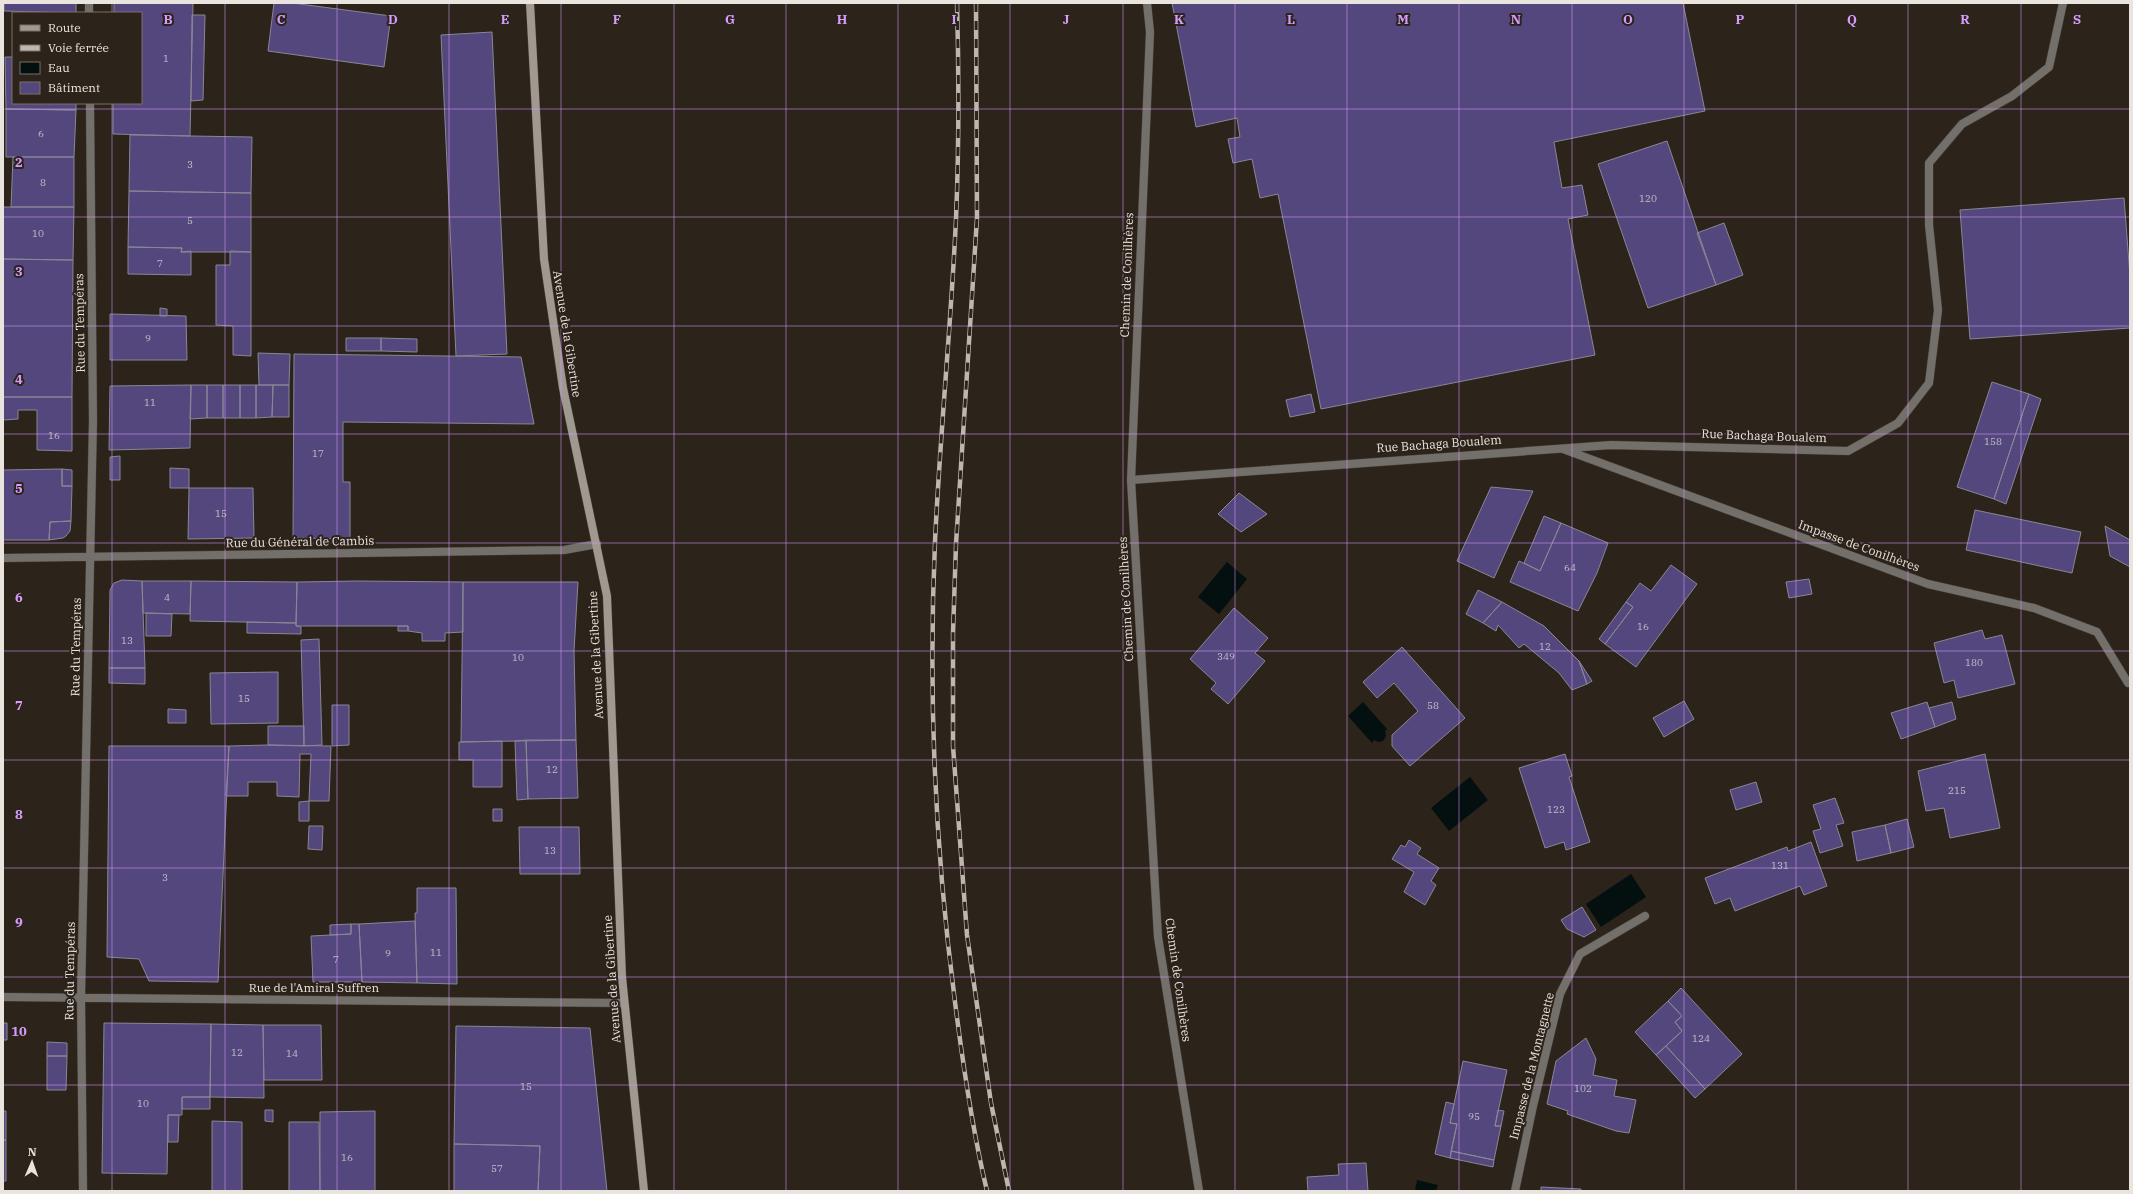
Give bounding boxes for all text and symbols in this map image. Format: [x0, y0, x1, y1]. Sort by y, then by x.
text: B [163, 11, 173, 28]
text: C [277, 11, 286, 28]
text: D [388, 11, 398, 28]
text: E [501, 11, 509, 28]
text: F [613, 11, 621, 28]
text: G [725, 11, 735, 28]
text: H [837, 11, 848, 28]
text: I [952, 11, 957, 28]
text: J [1063, 11, 1070, 28]
text: K [1174, 11, 1184, 28]
text: L [1287, 11, 1295, 28]
text: M [1397, 11, 1409, 28]
text: N [1511, 11, 1521, 28]
text: O [1623, 11, 1633, 28]
text: P [1736, 11, 1745, 28]
text: Q [1847, 11, 1857, 28]
text: R [1960, 11, 1970, 28]
text: S [2073, 11, 2081, 28]
legend [12, 12, 142, 104]
text: Route [48, 20, 81, 35]
text: Voie ferrée [48, 40, 109, 55]
house number: 1 [163, 52, 169, 65]
text: Eau [48, 60, 70, 75]
text: Bâtiment [48, 80, 100, 95]
house number: 6 [38, 127, 44, 140]
text: 2 [15, 154, 23, 171]
house number: 3 [187, 158, 193, 171]
house number: 8 [40, 176, 46, 189]
house number: 120 [1639, 192, 1657, 205]
street label: Chemin de Conilhères [1117, 212, 1136, 338]
house number: 5 [187, 214, 193, 227]
house number: 10 [32, 227, 44, 240]
house number: 7 [157, 257, 163, 270]
text: 3 [15, 263, 23, 280]
street label: Avenue de la Gibertine [550, 269, 585, 398]
street label: Rue du Tempéras [71, 273, 88, 373]
house number: 9 [145, 332, 151, 345]
text: 4 [15, 371, 23, 388]
house number: 11 [144, 396, 156, 409]
street label: Rue Bachaga Boualem [1701, 426, 1828, 445]
house number: 16 [48, 429, 60, 442]
street label: Rue Bachaga Boualem [1376, 432, 1503, 455]
house number: 158 [1984, 435, 2002, 448]
house number: 17 [312, 447, 324, 460]
text: 5 [15, 480, 23, 497]
house number: 15 [215, 507, 227, 520]
street label: Impasse de Conilhères [1796, 517, 1922, 575]
street label: Rue du Général de Cambis [226, 533, 375, 550]
street label: Chemin de Conilhères [1115, 536, 1136, 662]
house number: 64 [1564, 561, 1576, 574]
text: 6 [15, 589, 23, 606]
house number: 4 [164, 591, 170, 604]
street label: Avenue de la Gibertine [585, 591, 606, 719]
street label: Rue du Tempéras [67, 597, 84, 697]
house number: 16 [1637, 620, 1649, 633]
house number: 13 [121, 634, 133, 647]
house number: 12 [1539, 640, 1551, 653]
house number: 349 [1217, 650, 1235, 663]
house number: 10 [512, 651, 524, 664]
house number: 180 [1965, 656, 1983, 669]
house number: 15 [238, 692, 250, 705]
text: 7 [15, 697, 23, 714]
house number: 58 [1427, 699, 1439, 712]
house number: 12 [546, 763, 558, 776]
house number: 215 [1948, 784, 1966, 797]
house number: 123 [1547, 803, 1565, 816]
text: 8 [15, 806, 23, 823]
house number: 13 [544, 844, 556, 857]
house number: 131 [1771, 859, 1789, 872]
house number: 3 [162, 871, 168, 884]
text: 9 [15, 914, 23, 931]
street label: Avenue de la Gibertine [600, 915, 623, 1043]
street label: Chemin de Conilhères [1162, 917, 1195, 1043]
street label: Rue du Tempéras [61, 921, 78, 1021]
house number: 11 [430, 946, 442, 959]
house number: 9 [385, 947, 391, 960]
house number: 7 [333, 953, 339, 966]
street label: Rue de l'Amiral Suffren [249, 980, 380, 995]
street label: Impasse de la Montagnette [1506, 991, 1557, 1141]
text: 10 [11, 1023, 27, 1040]
house number: 124 [1692, 1032, 1710, 1045]
house number: 12 [231, 1046, 243, 1059]
house number: 14 [286, 1047, 298, 1060]
house number: 15 [520, 1080, 532, 1093]
house number: 102 [1574, 1082, 1592, 1095]
house number: 10 [137, 1097, 149, 1110]
house number: 95 [1468, 1110, 1480, 1123]
north arrow [12, 1142, 52, 1182]
text: N [28, 1145, 37, 1159]
house number: 16 [341, 1151, 353, 1164]
house number: 57 [491, 1162, 503, 1175]

